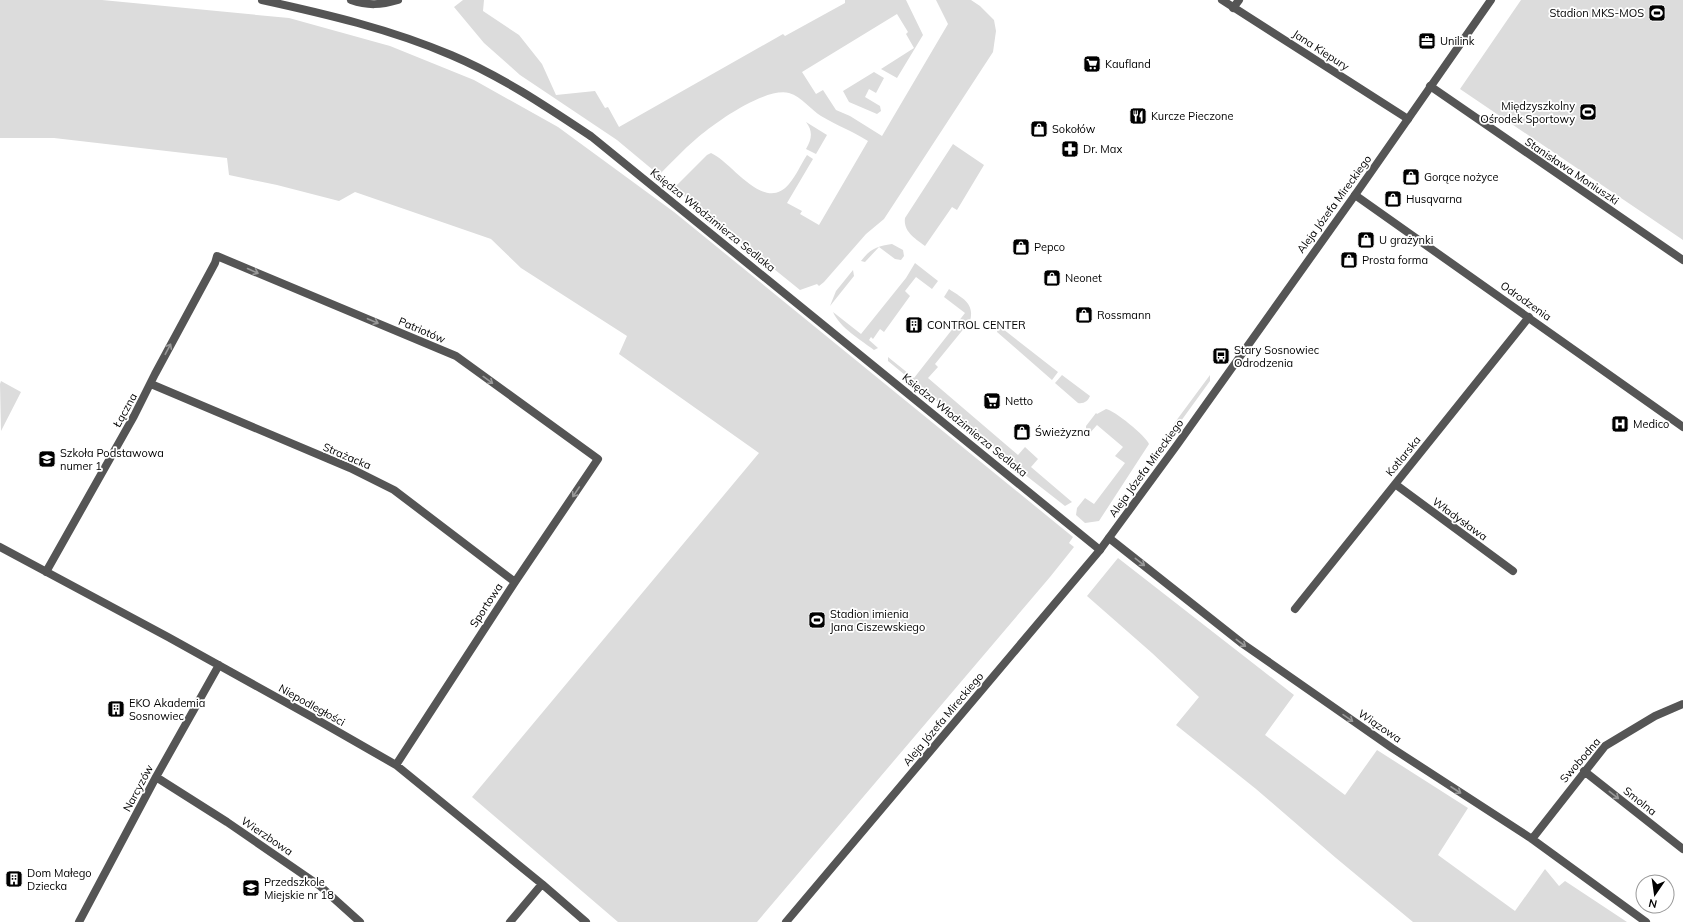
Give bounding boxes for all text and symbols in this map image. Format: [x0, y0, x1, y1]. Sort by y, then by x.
sports icon: Stadion MKS-MOS [1647, 3, 1667, 23]
place label: Stadion MKS-MOS [1549, 6, 1644, 20]
street label: Jana Kiepury [1290, 26, 1352, 74]
office icon: Unilink [1417, 31, 1437, 51]
place label: Unilink [1440, 34, 1475, 48]
supermarket icon: Kaufland [1082, 54, 1102, 74]
place label: Kaufland [1105, 57, 1151, 71]
place label: Międzyszkolny Ośrodek Sportowy [1480, 99, 1575, 126]
sports icon: Międzyszkolny Ośrodek Sportowy [1578, 102, 1598, 122]
restaurant icon: Kurcze Pieczone [1128, 106, 1148, 126]
place label: Kurcze Pieczone [1151, 109, 1234, 123]
shop icon: Sokołów [1029, 119, 1049, 139]
place label: Sokołów [1052, 122, 1096, 136]
street label: Stanisława Moniuszki [1522, 134, 1622, 208]
pharmacy icon: Dr. Max [1060, 139, 1080, 159]
place label: Dr. Max [1083, 142, 1122, 156]
street label: Aleja Józefa Mireckiego [1294, 152, 1374, 256]
street label: Księdza Włodzimierza Sedlaka [648, 165, 778, 275]
shop icon: Gorące nożyce [1401, 167, 1421, 187]
place label: Gorące nożyce [1424, 170, 1498, 184]
shop icon: Husqvarna [1383, 189, 1403, 209]
place label: Husqvarna [1406, 192, 1462, 206]
shop icon: U grażynki [1356, 230, 1376, 250]
place label: U grażynki [1379, 233, 1433, 247]
shop icon: Pepco [1011, 237, 1031, 257]
place label: Pepco [1034, 240, 1065, 254]
shop icon: Prosta forma [1339, 250, 1359, 270]
place label: Prosta forma [1362, 253, 1428, 267]
one-way arrow [247, 268, 259, 275]
shop icon: Neonet [1042, 268, 1062, 288]
place label: Neonet [1065, 271, 1102, 285]
street label: Odrodzenia [1498, 278, 1554, 324]
shop icon: Rossmann [1074, 305, 1094, 325]
place label: Rossmann [1097, 308, 1151, 322]
street label: Patriotów [396, 314, 448, 346]
building icon: CONTROL CENTER [904, 315, 924, 335]
one-way arrow [367, 318, 379, 325]
place label: CONTROL CENTER [927, 318, 1026, 332]
one-way arrow [165, 343, 172, 355]
place label: Stary Sosnowiec Odrodzenia [1234, 343, 1320, 370]
bus stop icon: Stary Sosnowiec Odrodzenia [1211, 346, 1231, 366]
street label: Księdza Włodzimierza Sedlaka [900, 370, 1030, 480]
one-way arrow [483, 376, 494, 384]
street label: Łączna [109, 391, 140, 430]
supermarket icon: Netto [982, 391, 1002, 411]
place label: Netto [1005, 394, 1033, 408]
hospital icon: Medico [1610, 414, 1630, 434]
street label: Aleja Józefa Mireckiego [1106, 416, 1186, 520]
place label: Medico [1633, 417, 1669, 431]
shop icon: Świeżyzna [1012, 422, 1032, 442]
place label: Świeżyzna [1035, 425, 1090, 439]
street label: Kotlarska [1383, 433, 1423, 479]
street label: Strażacka [321, 440, 373, 472]
place label: Szkoła Podstawowa numer 1 [60, 446, 164, 473]
school or university icon: Szkoła Podstawowa numer 1 [37, 449, 57, 469]
one-way arrow [572, 486, 580, 497]
street label: Władysława [1430, 494, 1490, 544]
one-way arrow [1134, 558, 1145, 566]
street label: Sportowa [466, 580, 506, 630]
place label: Stadion imienia Jana Ciszewskiego [830, 607, 925, 634]
sports icon: Stadion imienia Jana Ciszewskiego [807, 610, 827, 630]
one-way arrow [1236, 639, 1247, 647]
street label: Aleja Józefa Mireckiego [900, 669, 986, 769]
street label: Niepodległości [276, 681, 348, 729]
place label: EKO Akademia Sosnowiec [129, 696, 205, 723]
building icon: EKO Akademia Sosnowiec [106, 699, 126, 719]
street label: Wiązowa [1356, 706, 1404, 746]
one-way arrow [1342, 714, 1353, 722]
street label: Swobodna [1557, 735, 1603, 785]
street label: Narcyzów [120, 762, 156, 814]
street label: Smolna [1621, 784, 1659, 818]
one-way arrow [1450, 786, 1461, 794]
one-way arrow [1609, 791, 1620, 799]
street label: Wierzbowa [238, 814, 296, 858]
place label: Dom Małego Dziecka [27, 866, 92, 893]
building icon: Dom Małego Dziecka [4, 869, 24, 889]
north arrow [1635, 874, 1675, 914]
place label: Przedszkole Miejskie nr 18 [264, 875, 334, 902]
school or university icon: Przedszkole Miejskie nr 18 [241, 878, 261, 898]
text: N [1647, 896, 1658, 911]

